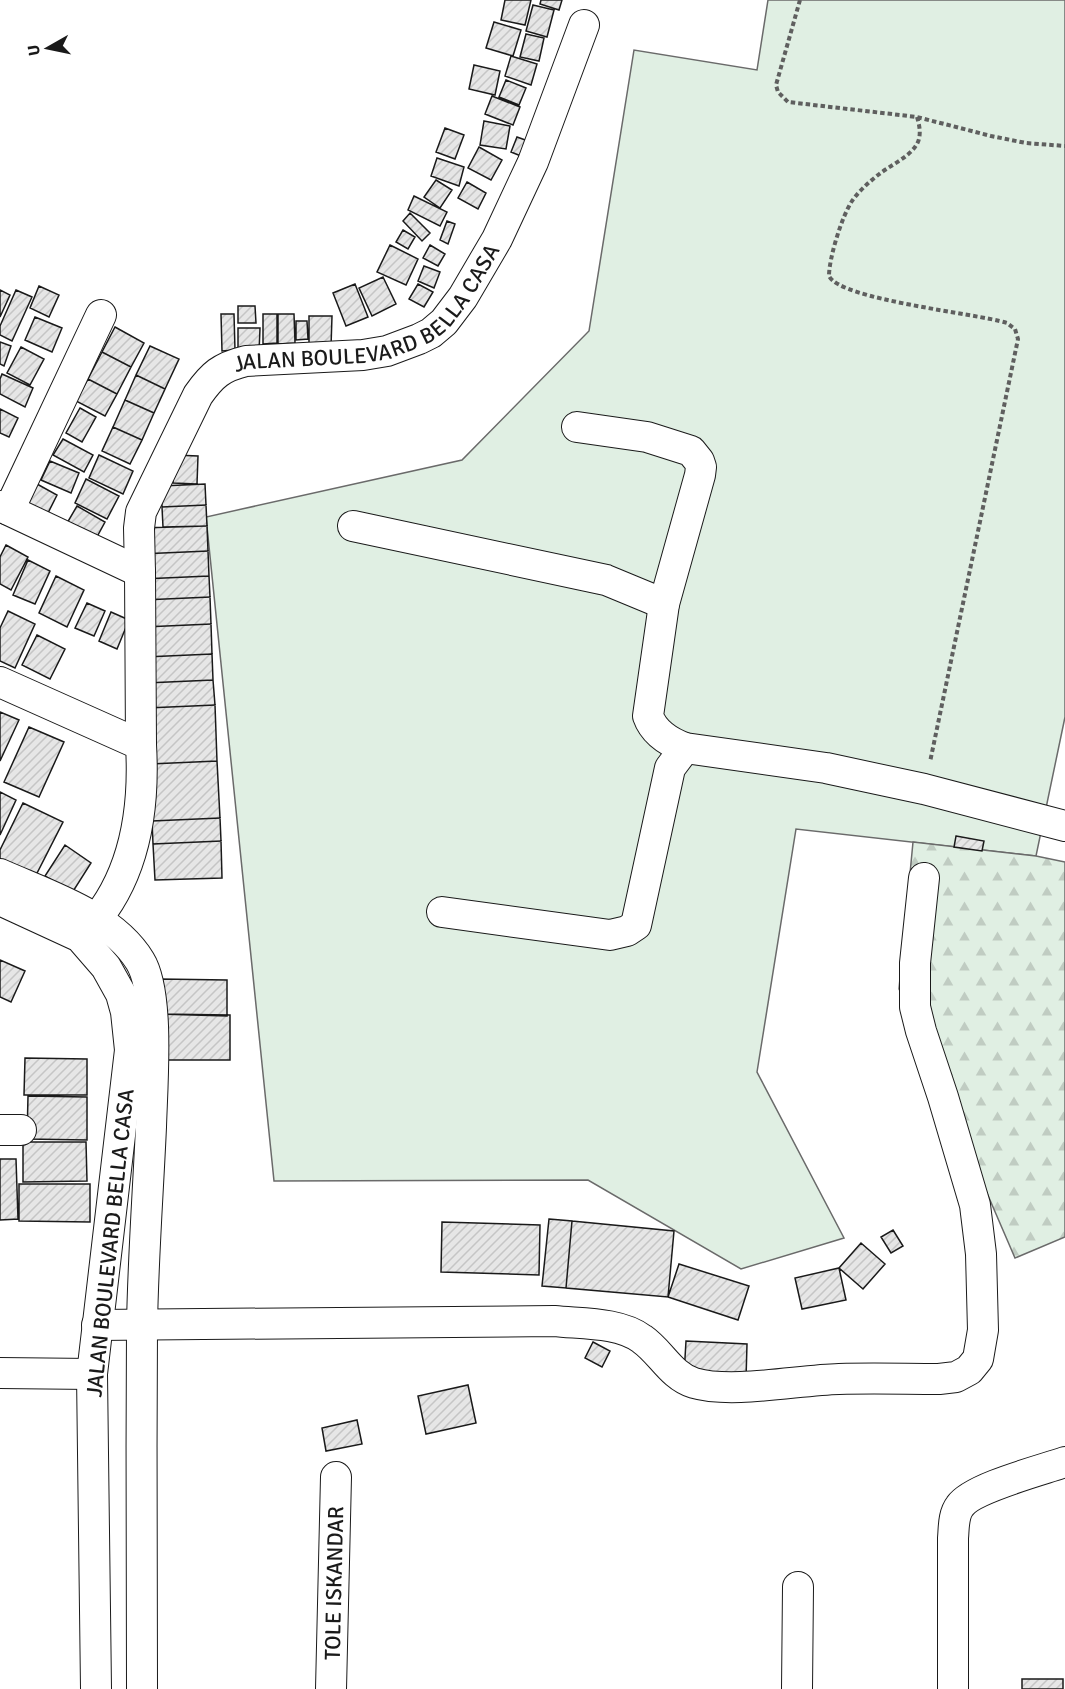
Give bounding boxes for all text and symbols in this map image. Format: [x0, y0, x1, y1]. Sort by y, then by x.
north arrow [18, 18, 78, 78]
text: U [23, 43, 45, 57]
street label: JALAN BOULEVARD BELLA CASA [230, 238, 505, 377]
street label: JALAN BOULEVARD BELLA CASA [80, 1087, 140, 1398]
street label: TOLE ISKANDAR [318, 1506, 349, 1660]

